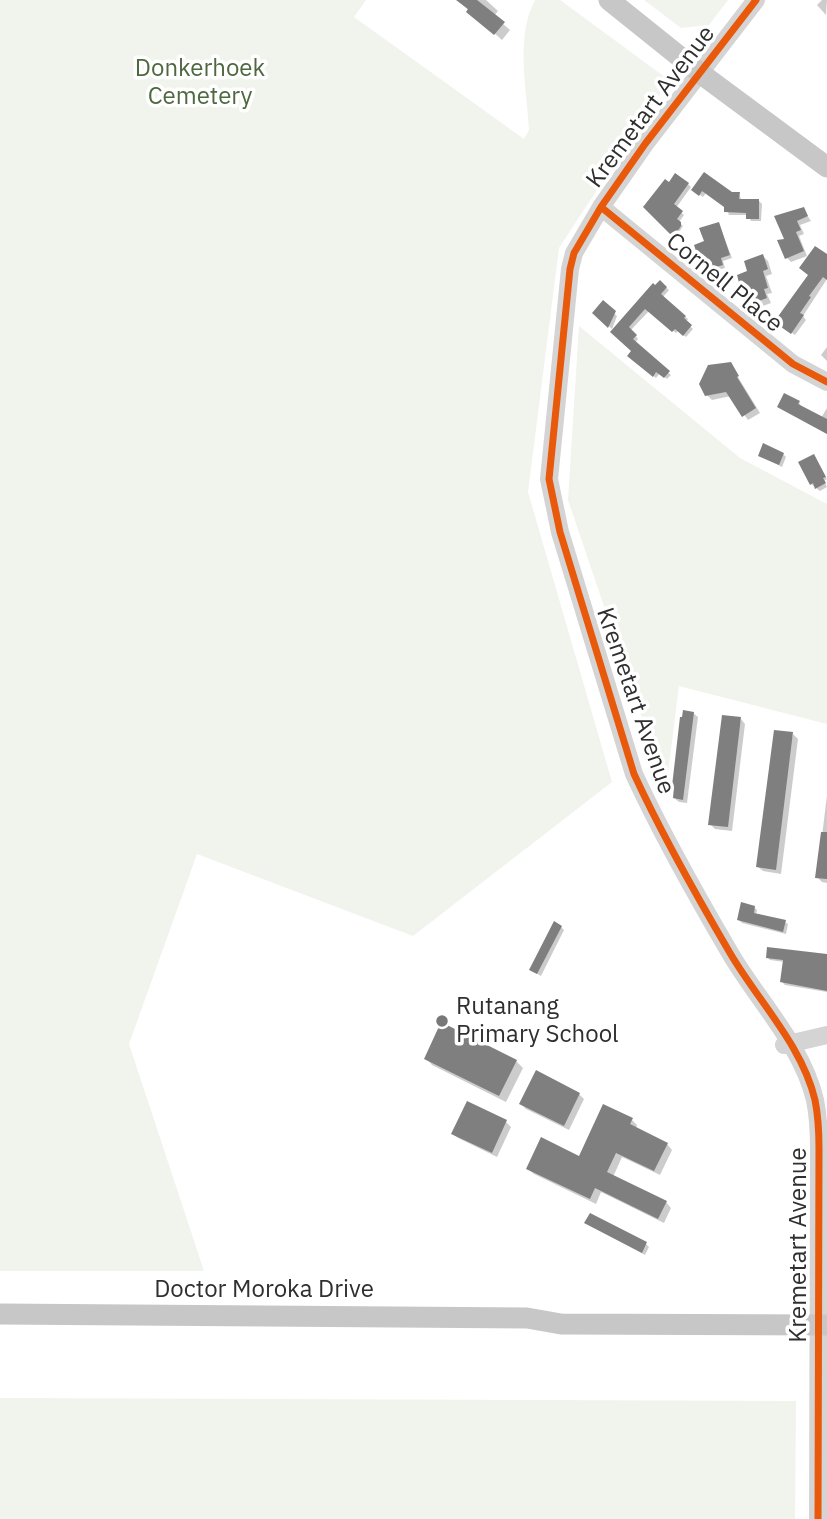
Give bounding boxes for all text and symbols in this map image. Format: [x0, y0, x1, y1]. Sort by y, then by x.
street label: Kremetart Avenue [581, 20, 721, 194]
park label: Donkerhoek Cemetery [135, 55, 265, 111]
street label: Cornell Place [660, 227, 788, 339]
street label: Kremetart Avenue [590, 604, 680, 798]
place label: Rutanang Primary School [456, 993, 619, 1049]
marker: Rutanang Primary School [434, 1013, 450, 1029]
street label: Kremetart Avenue [785, 1147, 813, 1343]
street label: Doctor Moroka Drive [154, 1276, 374, 1304]

